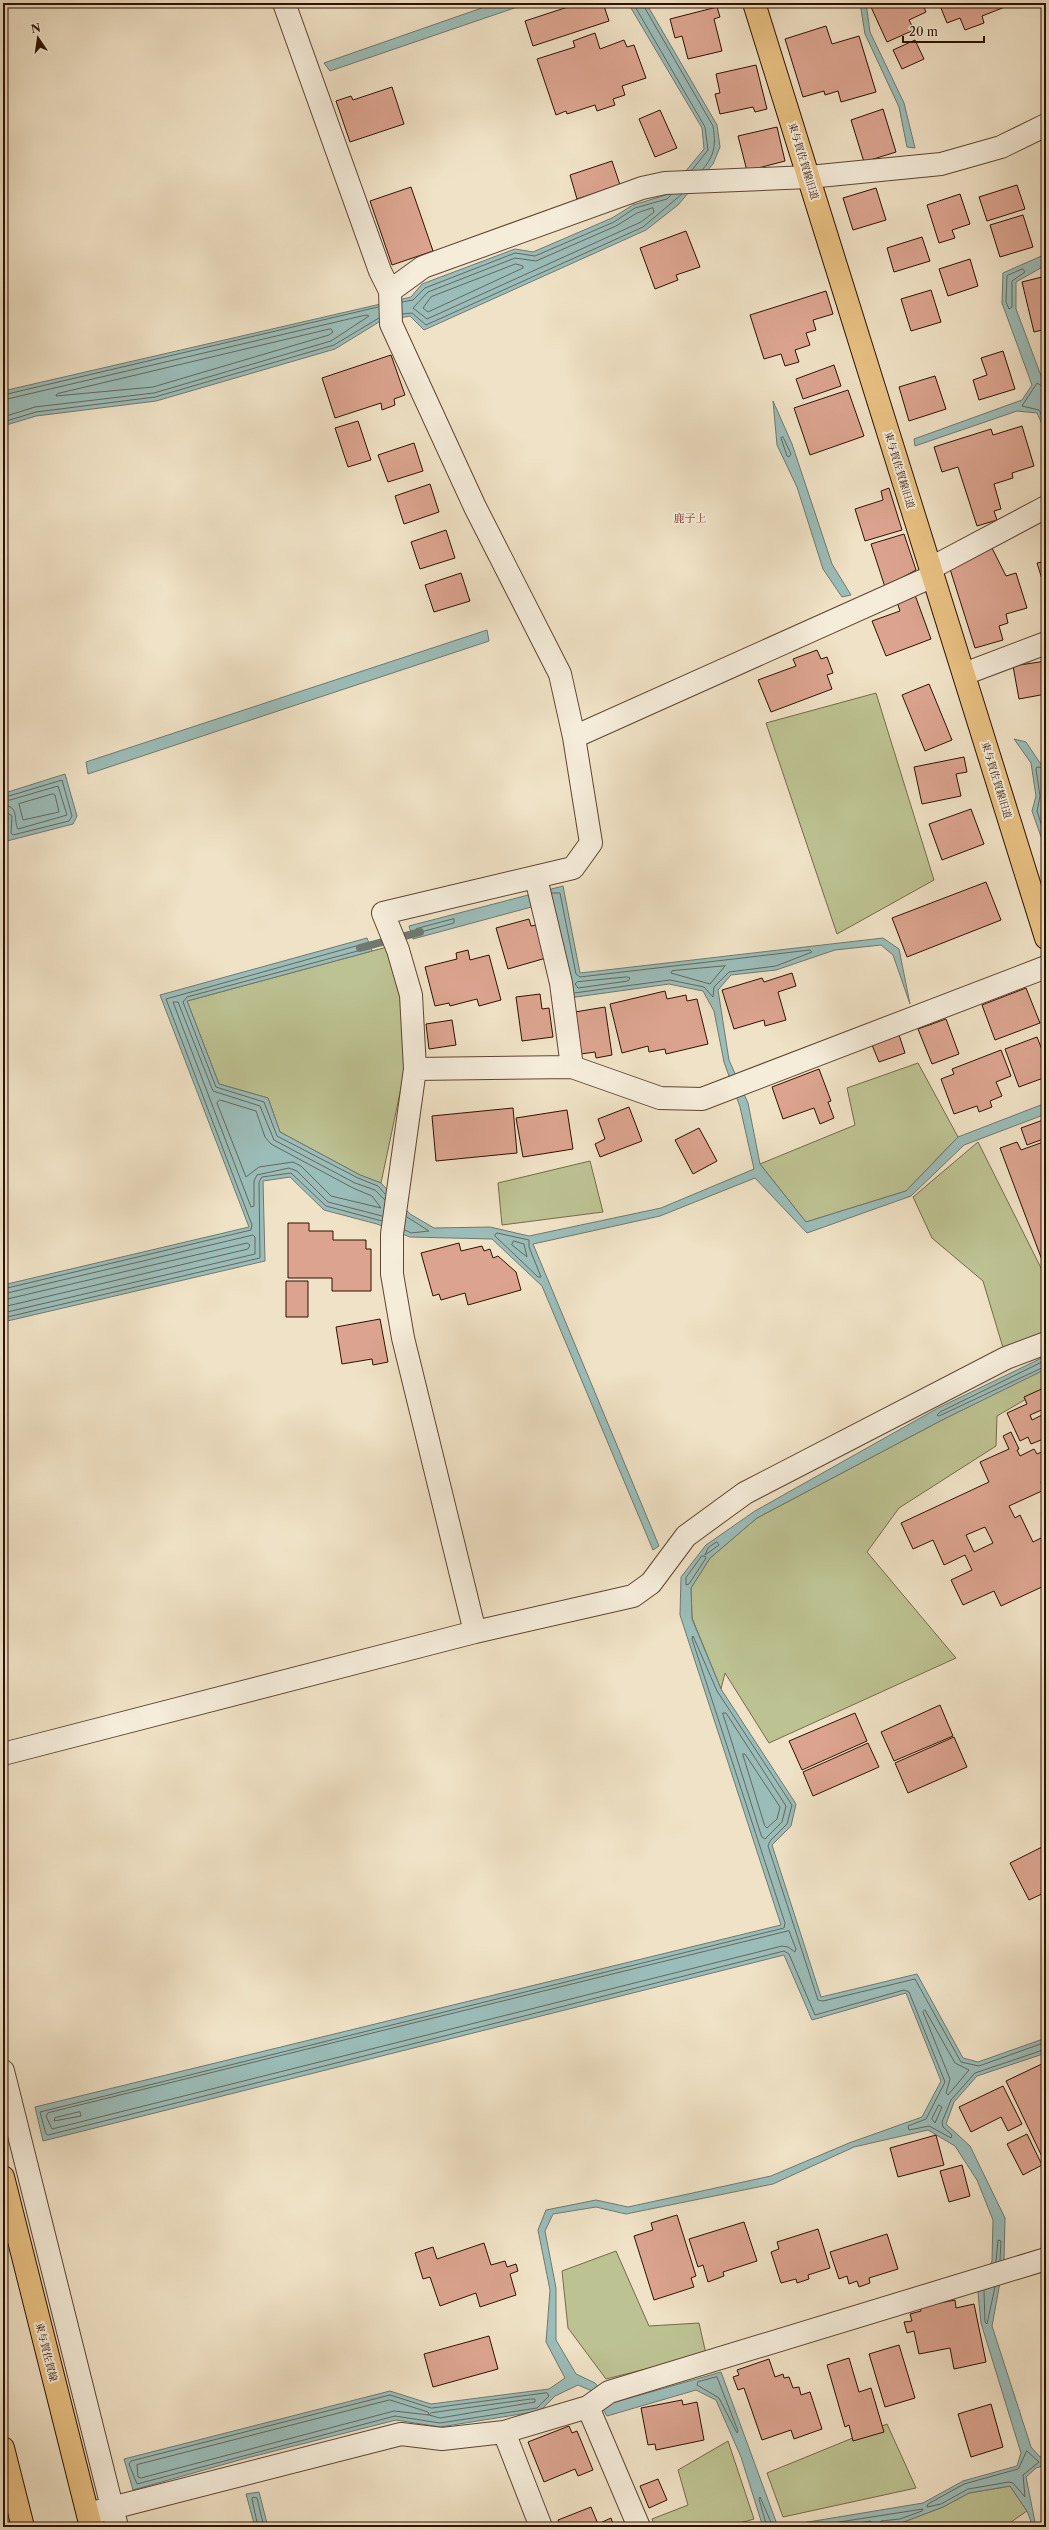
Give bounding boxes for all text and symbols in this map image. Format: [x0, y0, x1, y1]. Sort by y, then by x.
north arrow [18, 18, 58, 58]
scale bar [903, 18, 984, 44]
text: N [30, 20, 42, 36]
text: 20 m [909, 24, 938, 39]
street label: 東与賀佐賀線旧道 [786, 121, 821, 201]
street label: 東与賀佐賀線旧道 [882, 430, 917, 510]
district label: 鹿子上 [674, 511, 707, 525]
street label: 東与賀佐賀線旧道 [979, 740, 1014, 820]
street label: 東与賀佐賀線 [33, 2321, 60, 2383]

